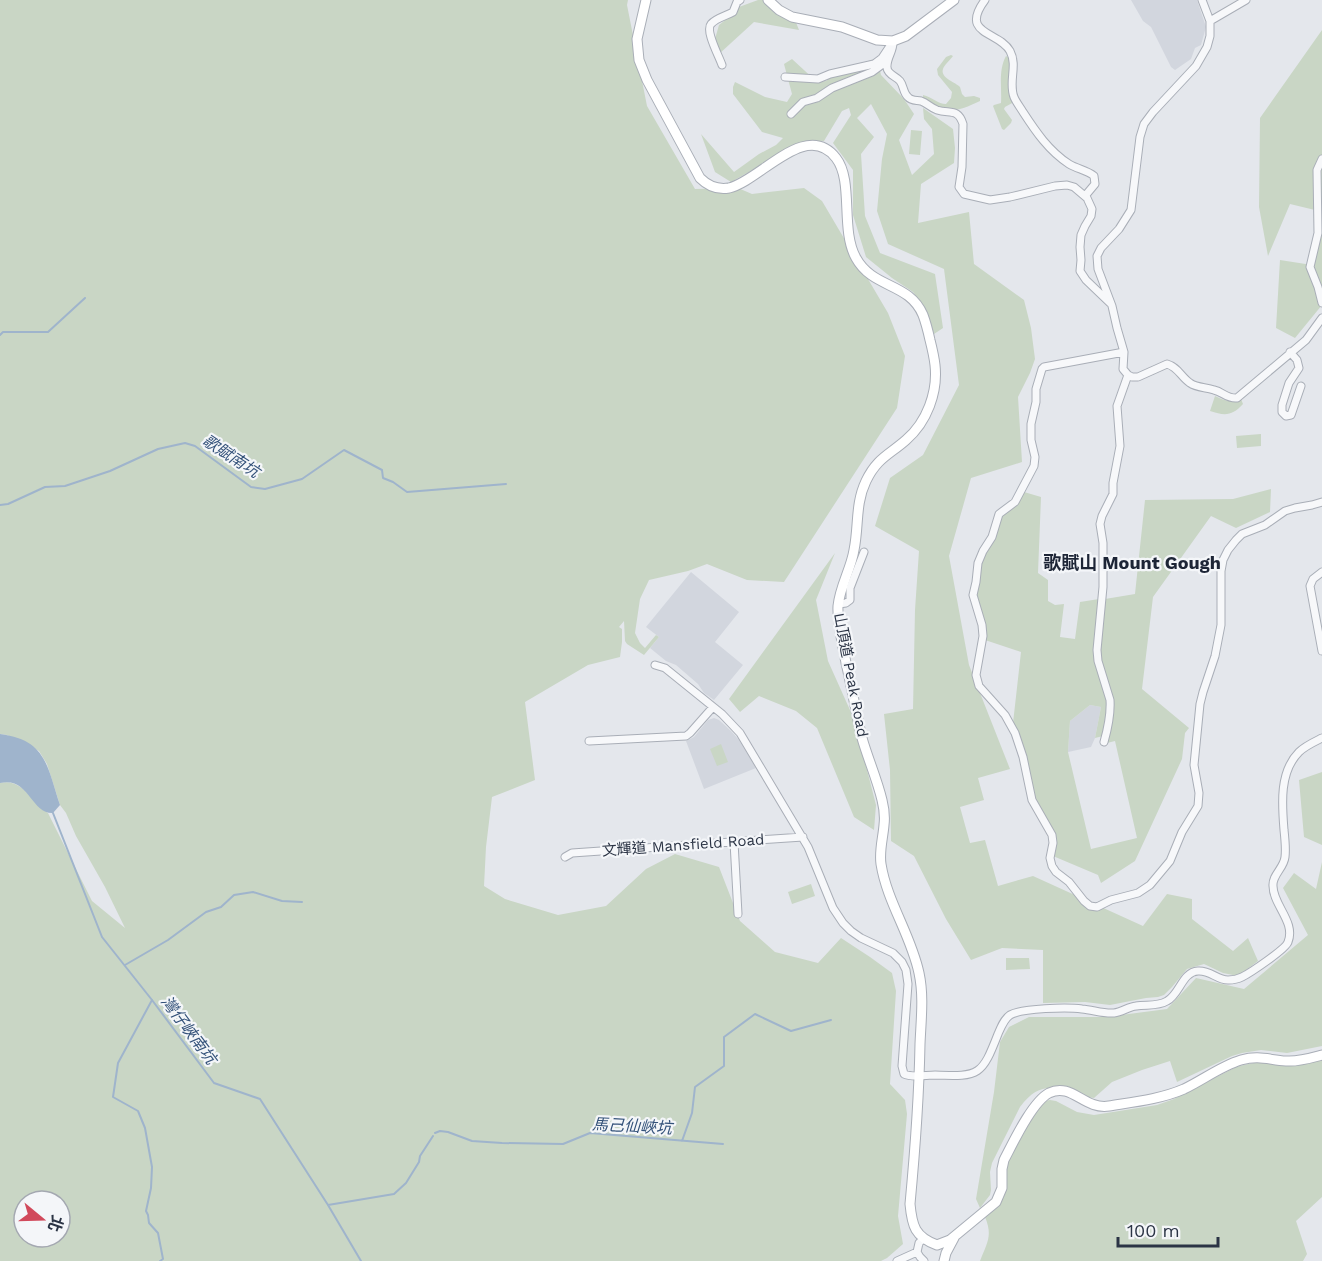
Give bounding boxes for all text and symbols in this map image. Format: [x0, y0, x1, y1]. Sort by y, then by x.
water label: 歌賦南坑 [199, 431, 265, 482]
district label: 歌賦山 Mount Gough [1043, 552, 1221, 573]
street label: 山頂道 Peak Road [830, 611, 872, 739]
street label: 文輝道 Mansfield Road [601, 830, 765, 860]
water label: 灣仔峽南坑 [157, 992, 222, 1069]
water label: 馬己仙峽坑 [592, 1114, 674, 1138]
north arrow [12, 1189, 72, 1249]
scale bar [1118, 1210, 1218, 1248]
text: 北 [44, 1213, 67, 1234]
text: 100 m [1127, 1220, 1180, 1241]

